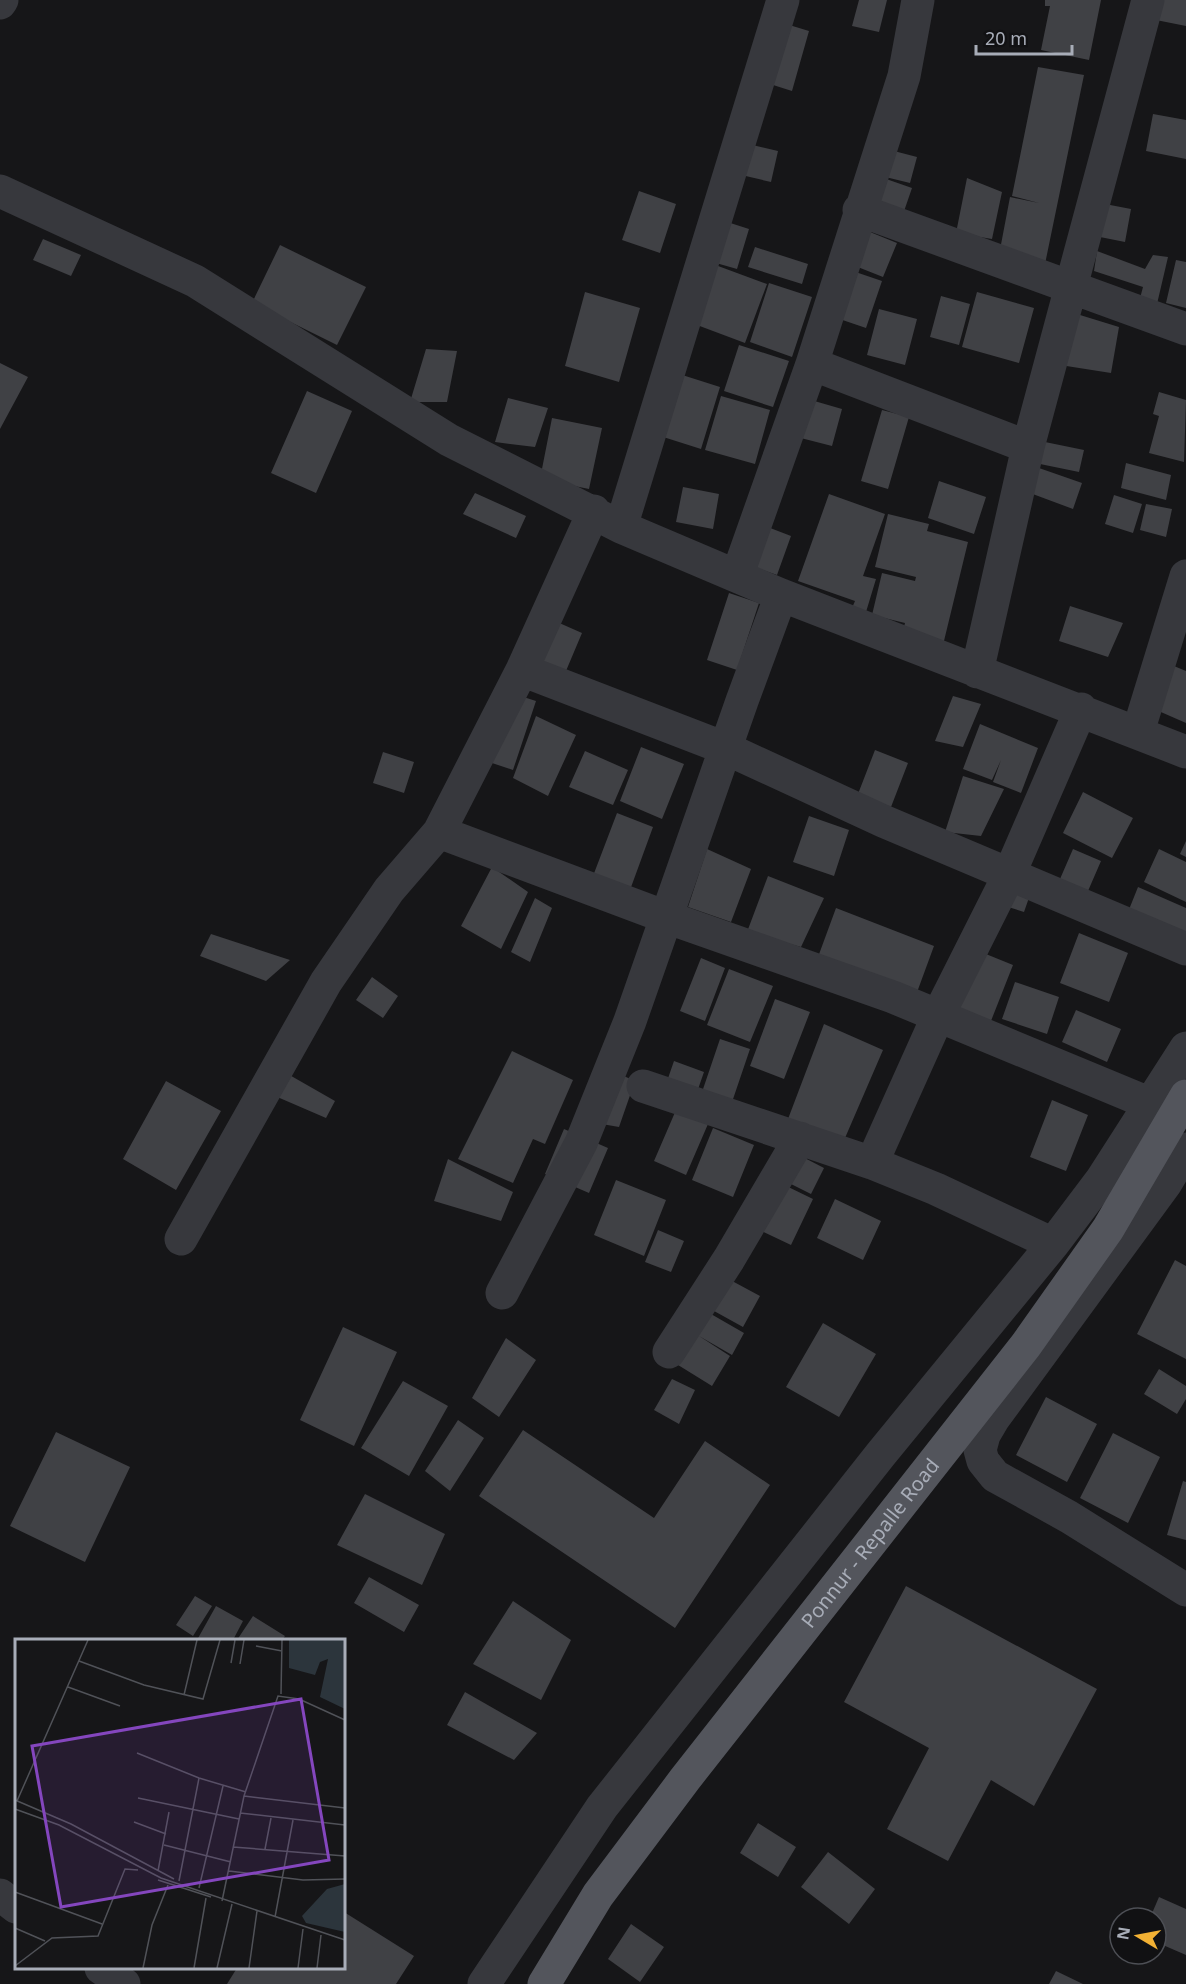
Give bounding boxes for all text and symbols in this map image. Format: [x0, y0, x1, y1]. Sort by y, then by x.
scale bar [976, 18, 1072, 56]
text: 20 m [985, 26, 1027, 50]
street label: Ponnur - Repalle Road [795, 1452, 945, 1633]
inset map [15, 1639, 345, 1969]
north arrow [1108, 1906, 1168, 1966]
text: N [1111, 1925, 1135, 1942]

